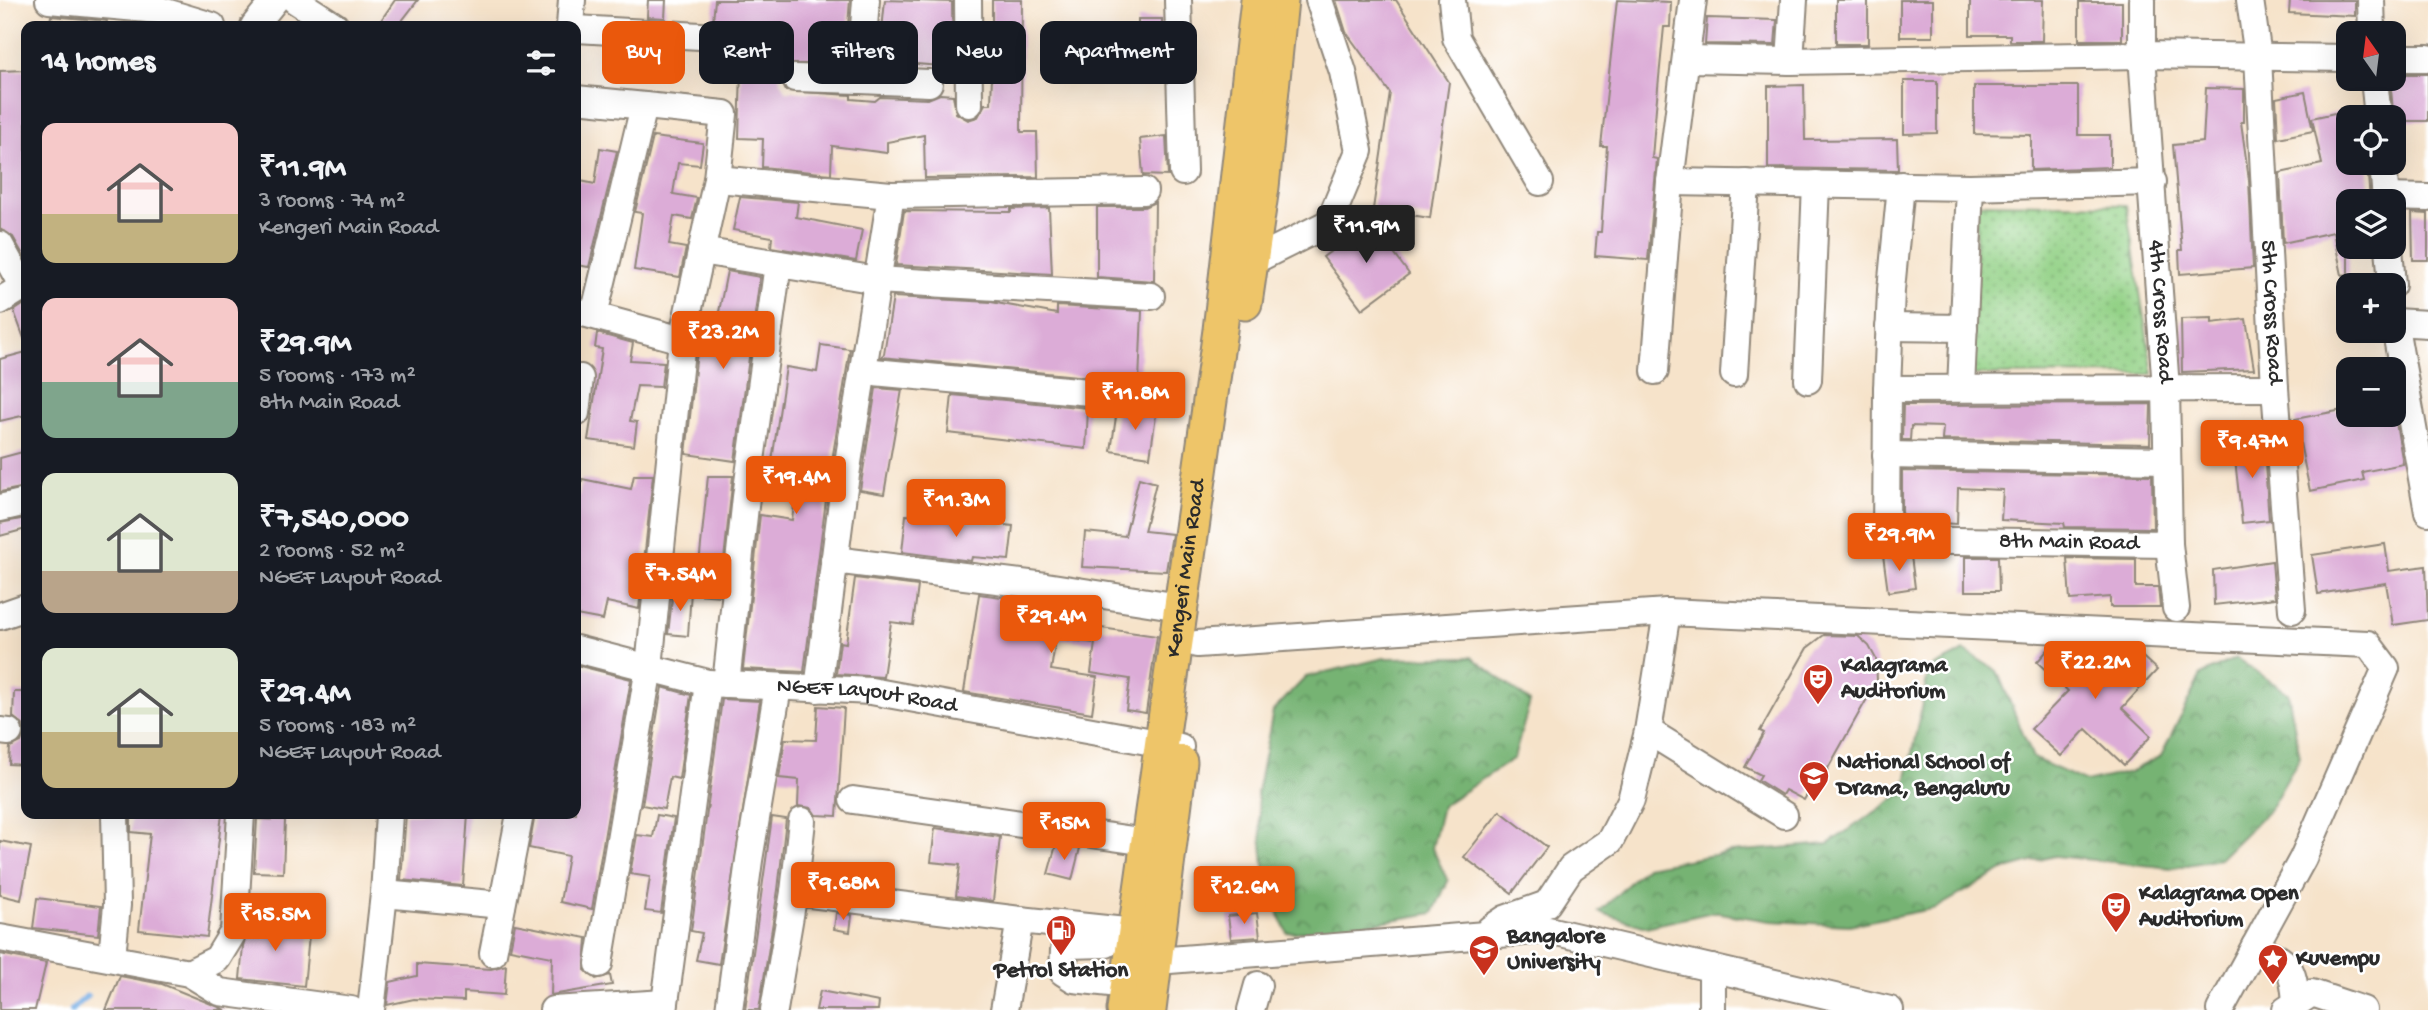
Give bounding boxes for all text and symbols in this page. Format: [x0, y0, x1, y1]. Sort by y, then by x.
chip: Buy [602, 21, 685, 84]
chip: Rent [699, 21, 794, 84]
chip: Filters [808, 21, 918, 84]
chip: New [932, 21, 1026, 84]
chip: Apartment [1040, 21, 1197, 84]
north arrow [2336, 21, 2406, 91]
map controls [2336, 21, 2406, 427]
icon: filters [522, 44, 560, 82]
text: 14 homes [42, 46, 155, 81]
button: locate [2336, 105, 2406, 175]
icon: home [98, 151, 182, 235]
text: ₹11.9M [259, 153, 346, 188]
text: 3 rooms · 74 m² [259, 188, 405, 215]
button: layers [2336, 189, 2406, 259]
pin: ₹11.9M [1309, 205, 1423, 265]
text: ₹11.9M [1333, 214, 1399, 241]
text: Kengeri Main Road [259, 215, 438, 242]
street label: 4th Cross Road [2142, 239, 2179, 385]
street label: 5th Cross Road [2254, 239, 2288, 386]
button: + [2336, 273, 2406, 343]
pin: ₹23.2M [666, 312, 780, 371]
text: ₹23.2M [688, 320, 758, 347]
icon: home [98, 326, 182, 410]
text: ₹29.9M [259, 328, 351, 363]
button: − [2336, 357, 2406, 427]
text: 5 rooms · 173 m² [259, 363, 416, 390]
pin: ₹11.8M [1078, 372, 1192, 432]
text: ₹11.8M [1101, 381, 1169, 408]
text: 8th Main Road [259, 390, 399, 417]
pin: ₹9.47M [2195, 420, 2309, 480]
text: ₹9.47M [2217, 429, 2287, 456]
pin: ₹19.4M [739, 456, 853, 516]
text: ₹19.4M [762, 465, 830, 492]
street label: Kengeri Main Road [1160, 476, 1212, 659]
pin: ₹11.3M [899, 480, 1013, 539]
text: ₹11.3M [923, 488, 989, 515]
icon: home [98, 501, 182, 585]
text: ₹7,540,000 [259, 503, 409, 538]
pin: ₹29.9M [1842, 514, 1956, 573]
text: ₹29.9M [1864, 522, 1934, 549]
street label: 8th Main Road [1999, 528, 2141, 558]
text: 2 rooms · 52 m² [259, 538, 405, 565]
pin: ₹7.54M [623, 554, 737, 613]
text: ₹7.54M [644, 562, 716, 589]
text: NGEF Layout Road [259, 565, 440, 592]
pin: ₹29.4M [994, 596, 1108, 655]
text: ₹29.4M [1016, 604, 1086, 631]
pin: ₹22.2M [2038, 642, 2152, 701]
text: ₹22.2M [2060, 650, 2130, 677]
place label: Kalagrama Auditorium [1840, 653, 1949, 706]
theatre icon: Kalagrama Auditorium [1801, 662, 1835, 706]
street label: NGEF Layout Road [776, 673, 961, 720]
icon: home [98, 676, 182, 760]
text: ₹29.4M [259, 678, 350, 713]
text: 5 rooms · 183 m² [259, 713, 416, 740]
text: NGEF Layout Road [259, 740, 440, 767]
place label: National School of Drama, Bengaluru [1835, 750, 2011, 803]
school or university icon: National School of Drama, Bengaluru [1797, 759, 1831, 803]
pin: ₹15M [1023, 802, 1105, 862]
text: ₹15M [1039, 811, 1089, 838]
pin: ₹9.68M [786, 862, 900, 922]
pin: ₹12.6M [1187, 866, 1301, 926]
text: ₹9.68M [807, 871, 879, 898]
text: ₹12.6M [1210, 875, 1278, 902]
place label: Kalagrama Open Auditorium [2138, 881, 2300, 934]
theatre icon: Kalagrama Open Auditorium [2099, 890, 2133, 934]
pin: ₹15.5M [218, 894, 332, 953]
text: ₹15.5M [240, 902, 310, 929]
fuel station icon: Petrol Station [1044, 913, 1078, 957]
place label: Bangalore University [1506, 924, 1606, 977]
school or university icon: Bangalore University [1467, 933, 1501, 977]
place icon: Kuvempu [2256, 942, 2290, 986]
place label: Kuvempu [2295, 946, 2380, 973]
place label: Petrol Station [992, 958, 1129, 985]

